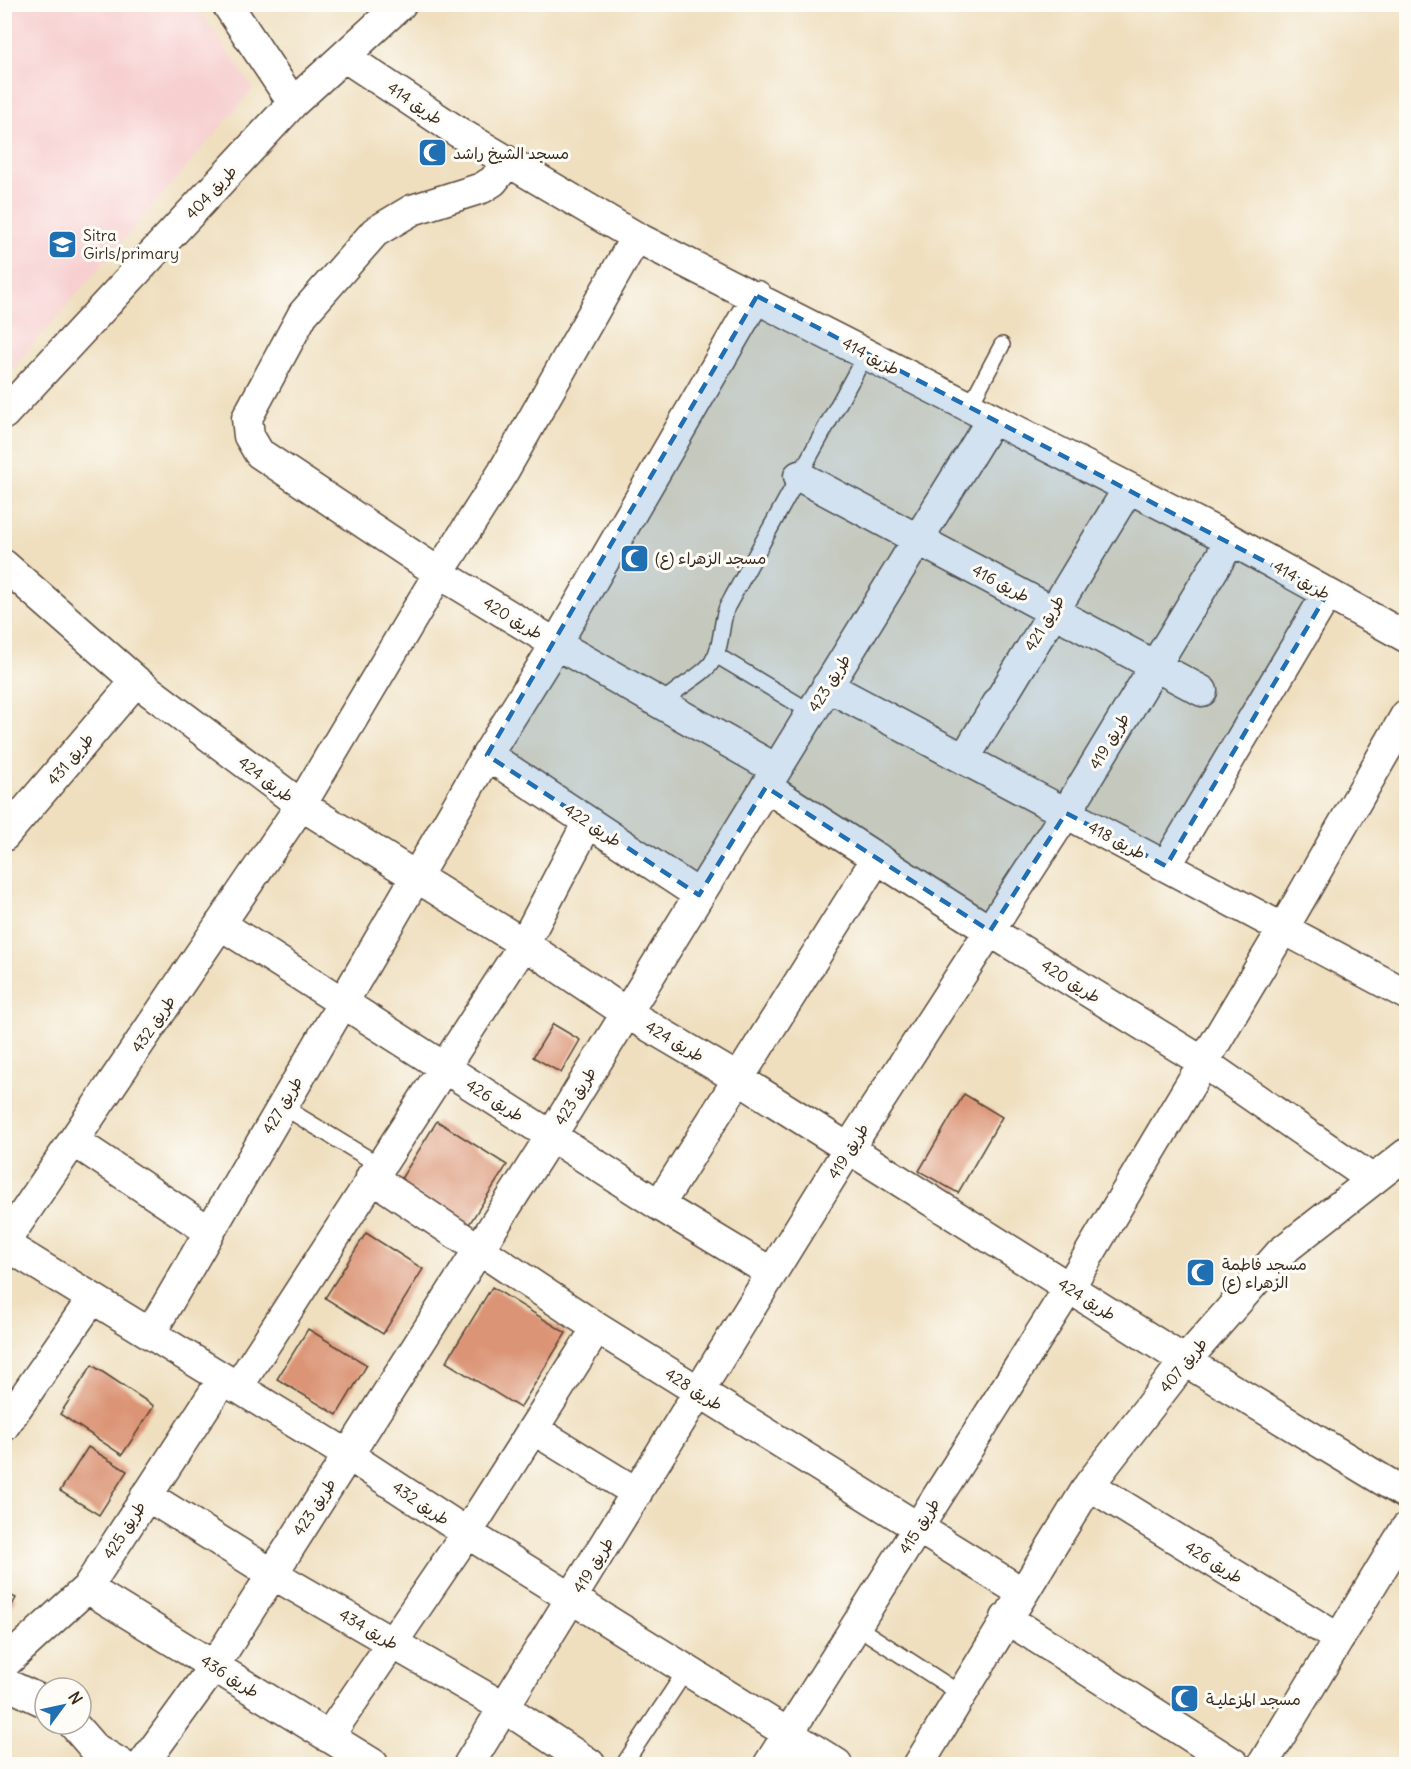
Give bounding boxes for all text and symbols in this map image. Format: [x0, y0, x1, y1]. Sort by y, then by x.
street label: طريق 414 [384, 77, 446, 129]
mosque icon: مسجد الشيخ راشد [416, 137, 448, 169]
place label: مسجد الشيخ راشد [453, 143, 569, 164]
street label: طريق 404 [181, 161, 241, 223]
place label: Sitra Girls/primary [83, 225, 179, 263]
school or university icon: Sitra Girls/primary [46, 228, 78, 260]
street label: طريق 414 [839, 333, 903, 379]
mosque icon: مسجد الزهراء (ع) [618, 542, 650, 574]
place label: مسجد الزهراء (ع) [655, 548, 766, 570]
street label: طريق 414 [1270, 556, 1334, 604]
street label: طريق 416 [969, 560, 1033, 606]
street label: طريق 421 [1020, 591, 1068, 655]
street label: طريق 420 [480, 592, 546, 644]
street label: طريق 423 [803, 650, 855, 716]
street label: طريق 419 [1084, 709, 1134, 773]
street label: طريق 431 [42, 729, 98, 789]
street label: طريق 424 [234, 752, 298, 806]
street label: طريق 422 [561, 799, 625, 851]
street label: طريق 418 [1085, 817, 1149, 863]
street label: طريق 420 [1038, 955, 1104, 1007]
street label: طريق 432 [127, 992, 179, 1056]
street label: طريق 424 [642, 1016, 708, 1066]
street label: طريق 423 [550, 1063, 600, 1129]
street label: طريق 427 [258, 1073, 306, 1137]
street label: طريق 426 [462, 1074, 528, 1126]
street label: طريق 419 [823, 1119, 873, 1183]
place label: مسجد فاطمة الزهراء (ع) [1222, 1254, 1307, 1294]
mosque icon: مسجد فاطمة الزهراء (ع) [1185, 1257, 1217, 1289]
street label: طريق 424 [1054, 1273, 1120, 1325]
street label: طريق 407 [1155, 1334, 1211, 1396]
street label: طريق 428 [661, 1363, 727, 1415]
street label: طريق 423 [288, 1474, 340, 1540]
street label: طريق 432 [389, 1477, 453, 1529]
street label: طريق 415 [894, 1494, 944, 1558]
street label: طريق 425 [98, 1497, 150, 1563]
street label: طريق 419 [568, 1533, 618, 1597]
street label: طريق 426 [1181, 1536, 1247, 1588]
street label: طريق 434 [336, 1604, 402, 1654]
street label: طريق 436 [197, 1650, 263, 1702]
north arrow [33, 1676, 93, 1736]
mosque icon: مسجد المزعليـة [1169, 1683, 1201, 1715]
text: N [64, 1688, 87, 1708]
place label: مسجد المزعليـة [1206, 1689, 1301, 1709]

